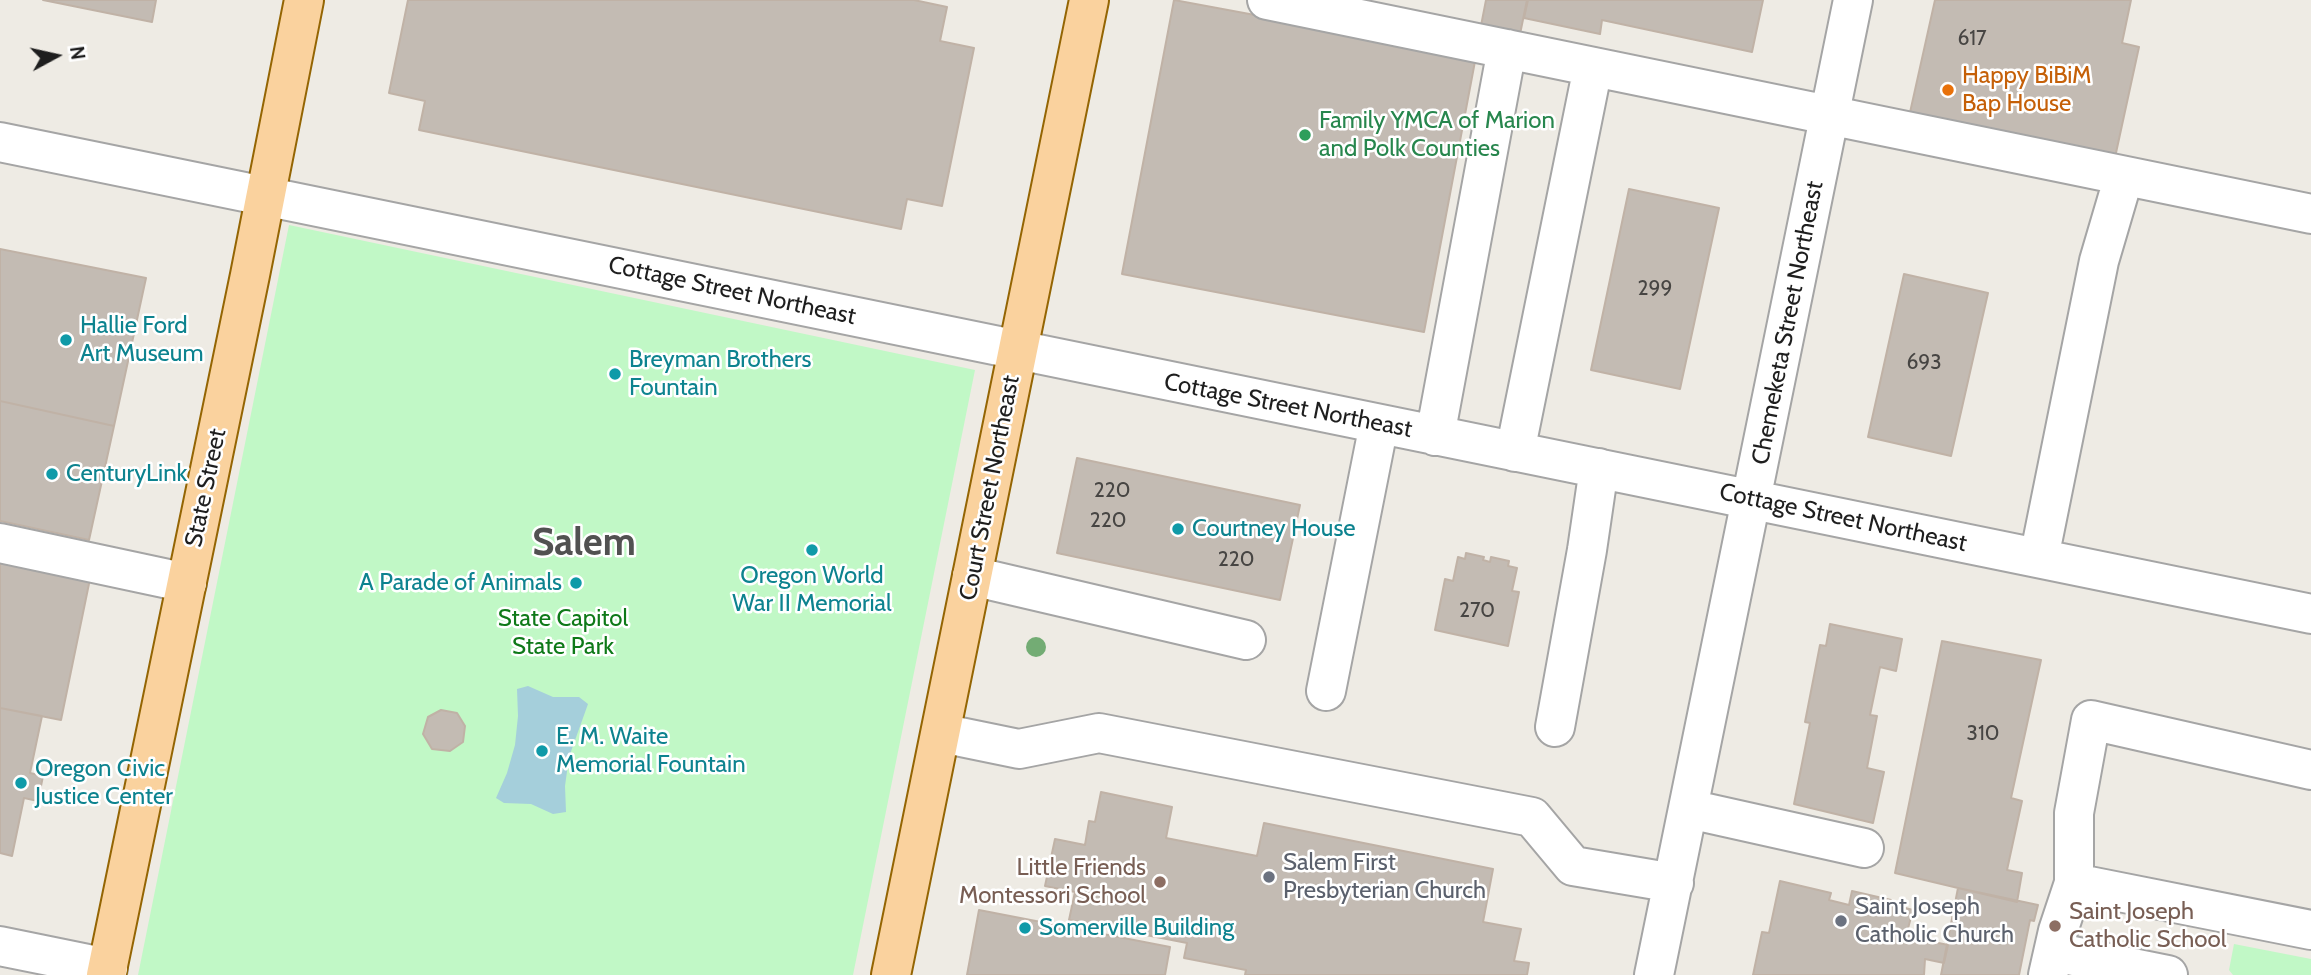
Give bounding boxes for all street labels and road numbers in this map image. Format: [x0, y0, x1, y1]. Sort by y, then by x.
street label: Chemeketa Street Northeast [1746, 179, 1830, 467]
street label: Cottage Street Northeast [606, 251, 858, 331]
street label: Cottage Street Northeast [1161, 368, 1415, 444]
street label: Court Street Northeast [954, 373, 1026, 603]
street label: State Street [179, 426, 233, 550]
street label: Cottage Street Northeast [1717, 478, 1969, 558]

